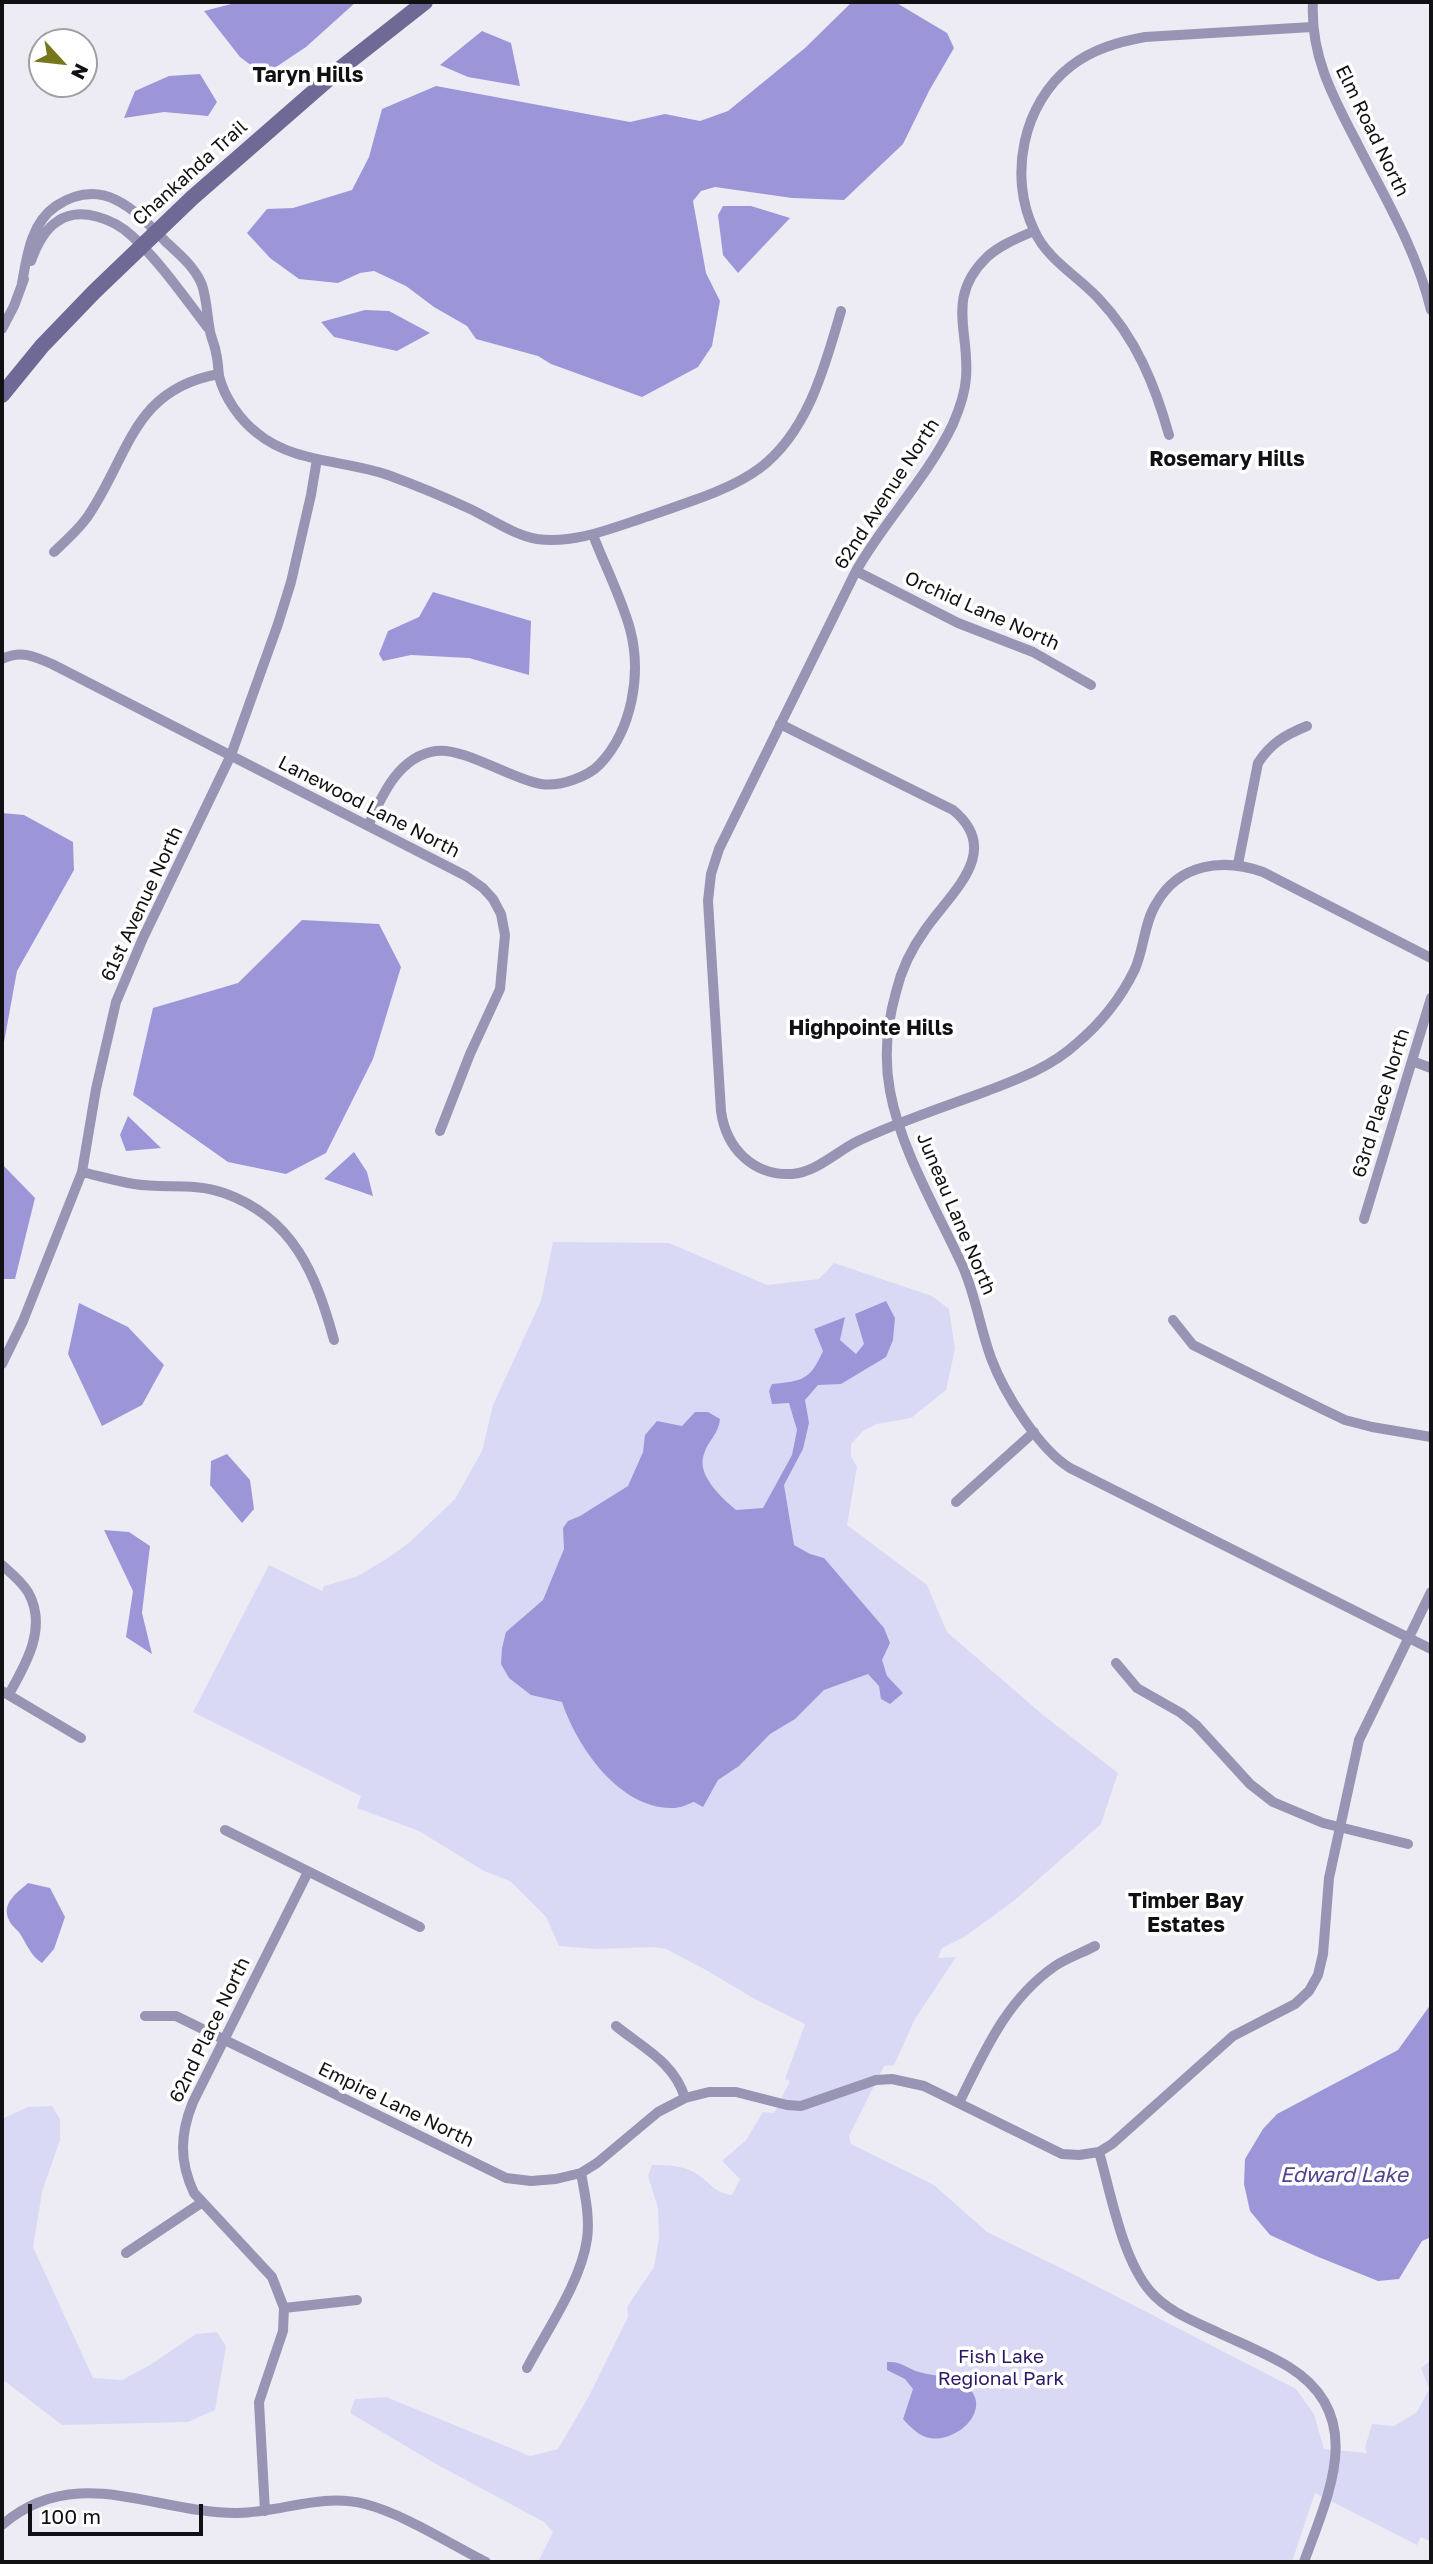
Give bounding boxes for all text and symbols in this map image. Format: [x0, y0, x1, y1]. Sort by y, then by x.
north arrow [28, 28, 98, 98]
text: N [67, 60, 94, 84]
district label: Taryn Hills [253, 62, 363, 88]
street label: Elm Road North [1330, 62, 1414, 200]
street label: Chankahda Trail [128, 116, 252, 230]
street label: 62nd Avenue North [830, 414, 944, 574]
district label: Rosemary Hills [1149, 446, 1305, 472]
street label: Orchid Lane North [901, 567, 1063, 655]
street label: Lanewood Lane North [274, 751, 464, 863]
street label: 61st Avenue North [96, 823, 188, 985]
district label: Highpointe Hills [789, 1015, 953, 1041]
street label: 63rd Place North [1348, 1026, 1414, 1180]
street label: Juneau Lane North [912, 1130, 1000, 1298]
district label: Timber Bay Estates [1128, 1888, 1244, 1938]
street label: 62nd Place North [165, 1954, 255, 2106]
street label: Empire Lane North [314, 2057, 478, 2153]
water label: Edward Lake [1280, 2162, 1408, 2188]
park label: Fish Lake Regional Park [938, 2346, 1064, 2390]
scale bar [32, 2490, 206, 2534]
text: 100 m [41, 2503, 101, 2529]

